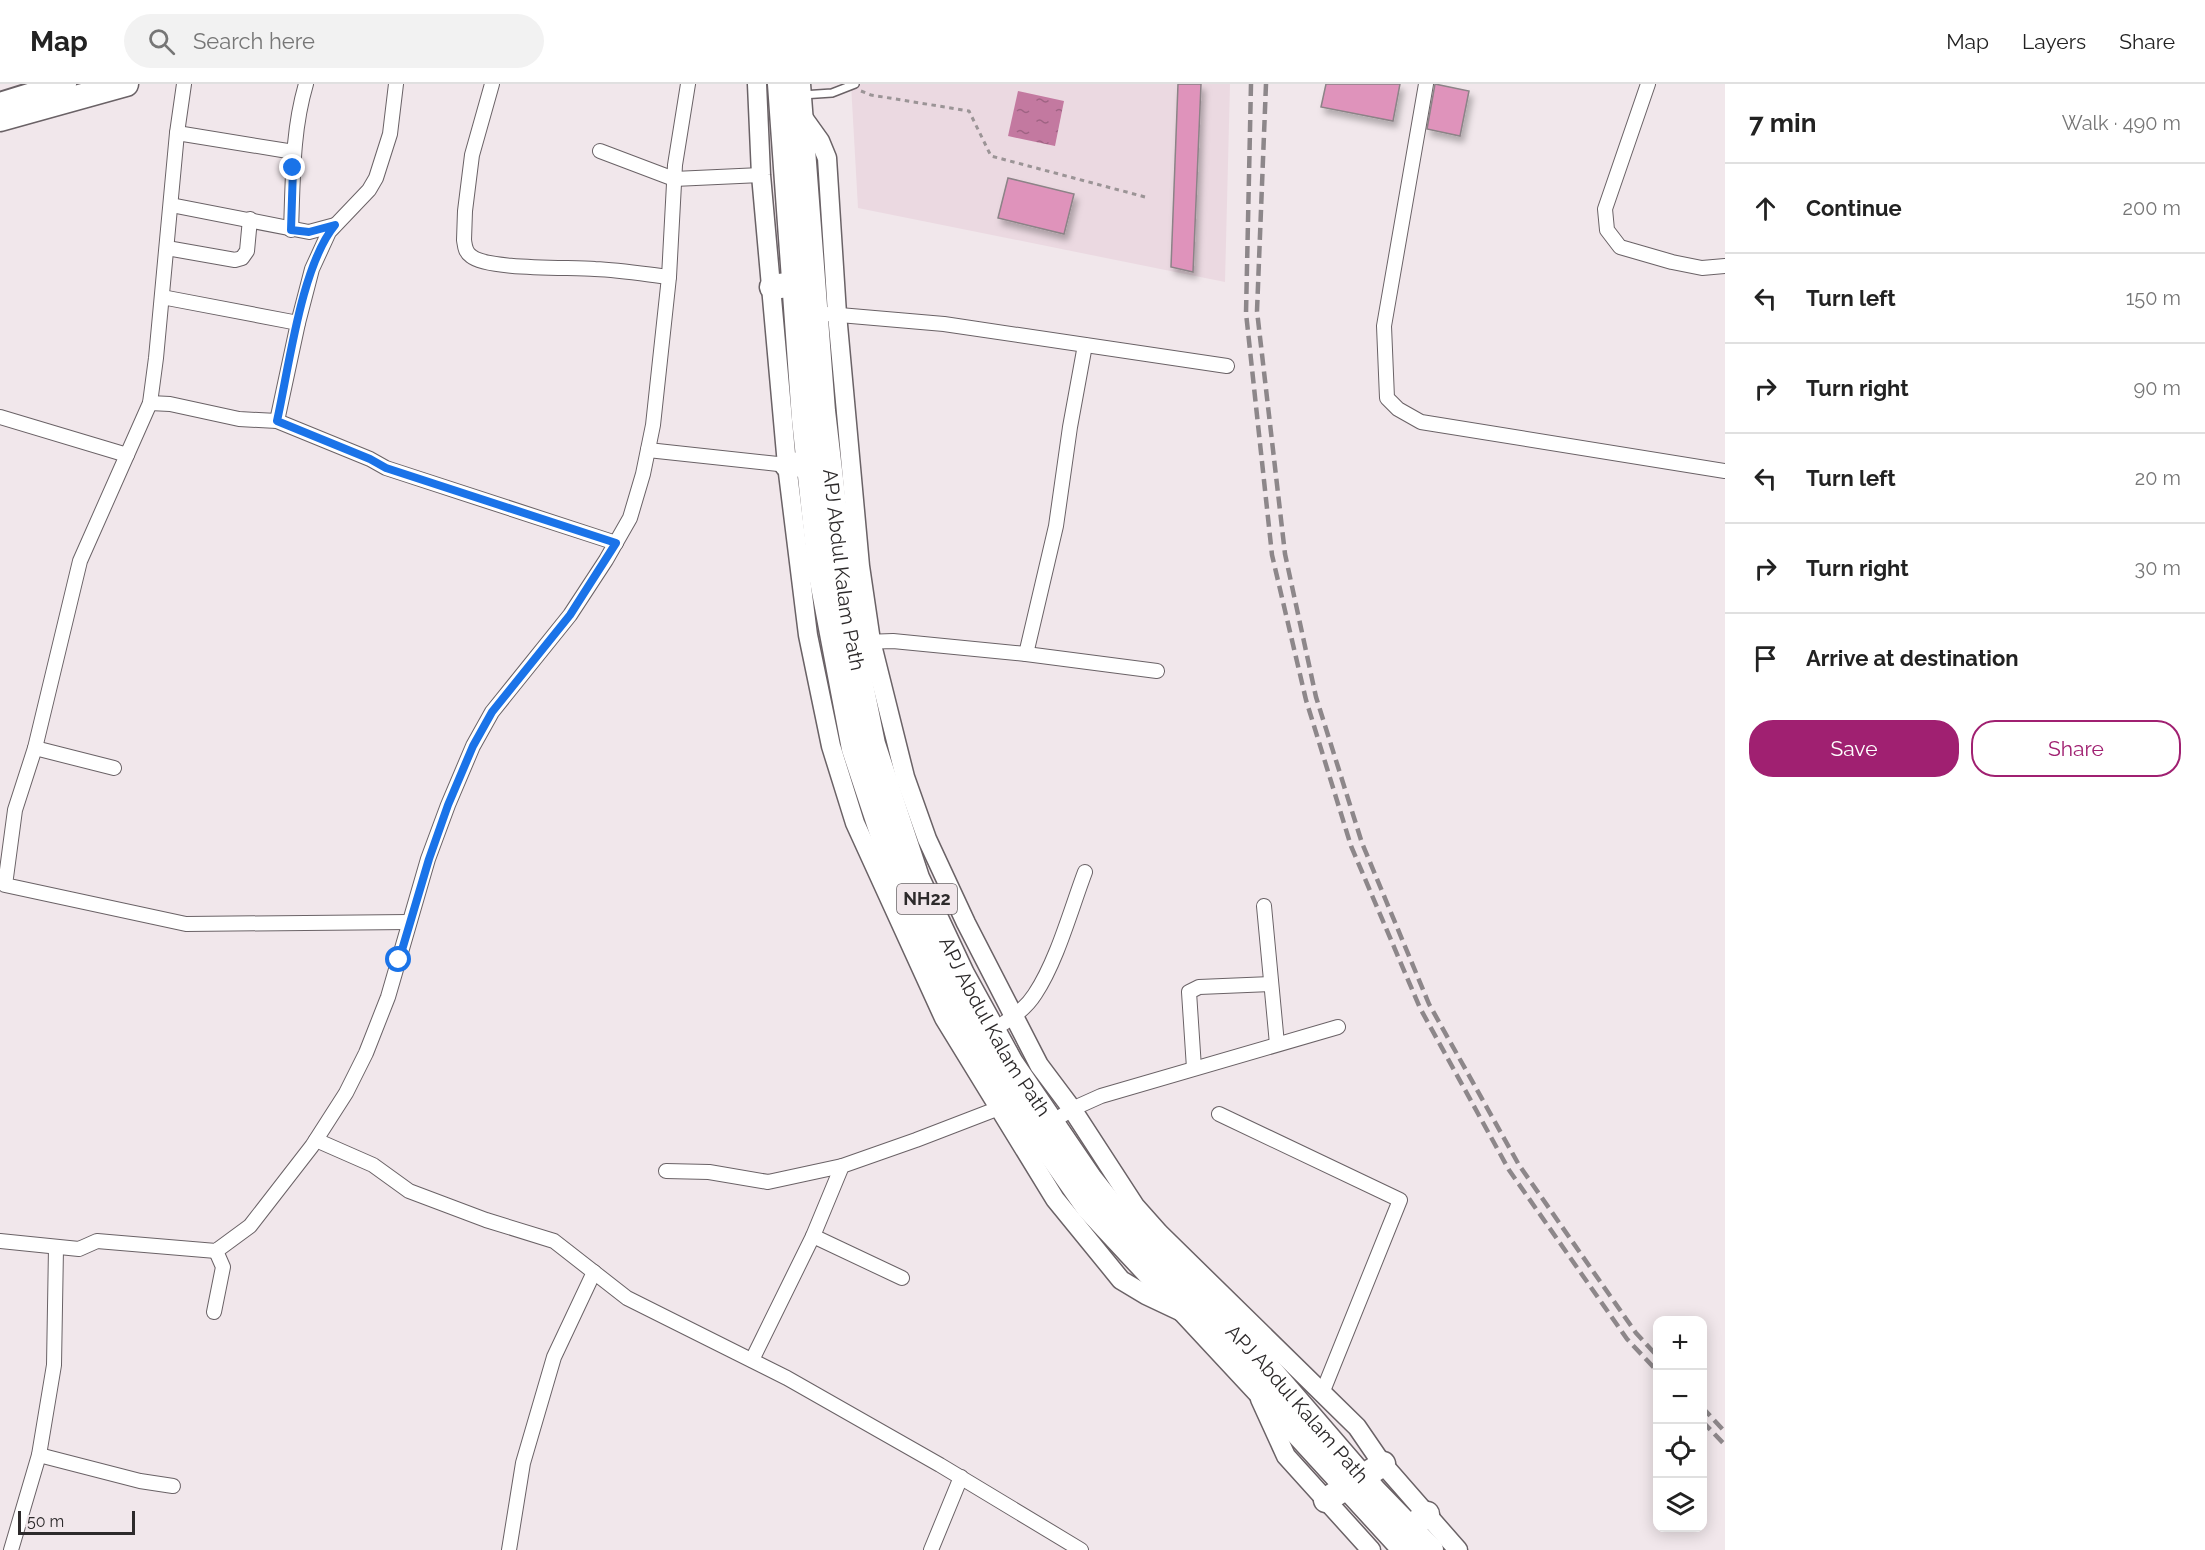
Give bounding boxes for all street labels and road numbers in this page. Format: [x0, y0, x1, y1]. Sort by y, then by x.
street label: APJ Abdul Kalam Path [818, 468, 870, 673]
road number: NH22 [897, 884, 957, 914]
street label: APJ Abdul Kalam Path [934, 933, 1056, 1121]
street label: APJ Abdul Kalam Path [1221, 1320, 1374, 1488]

